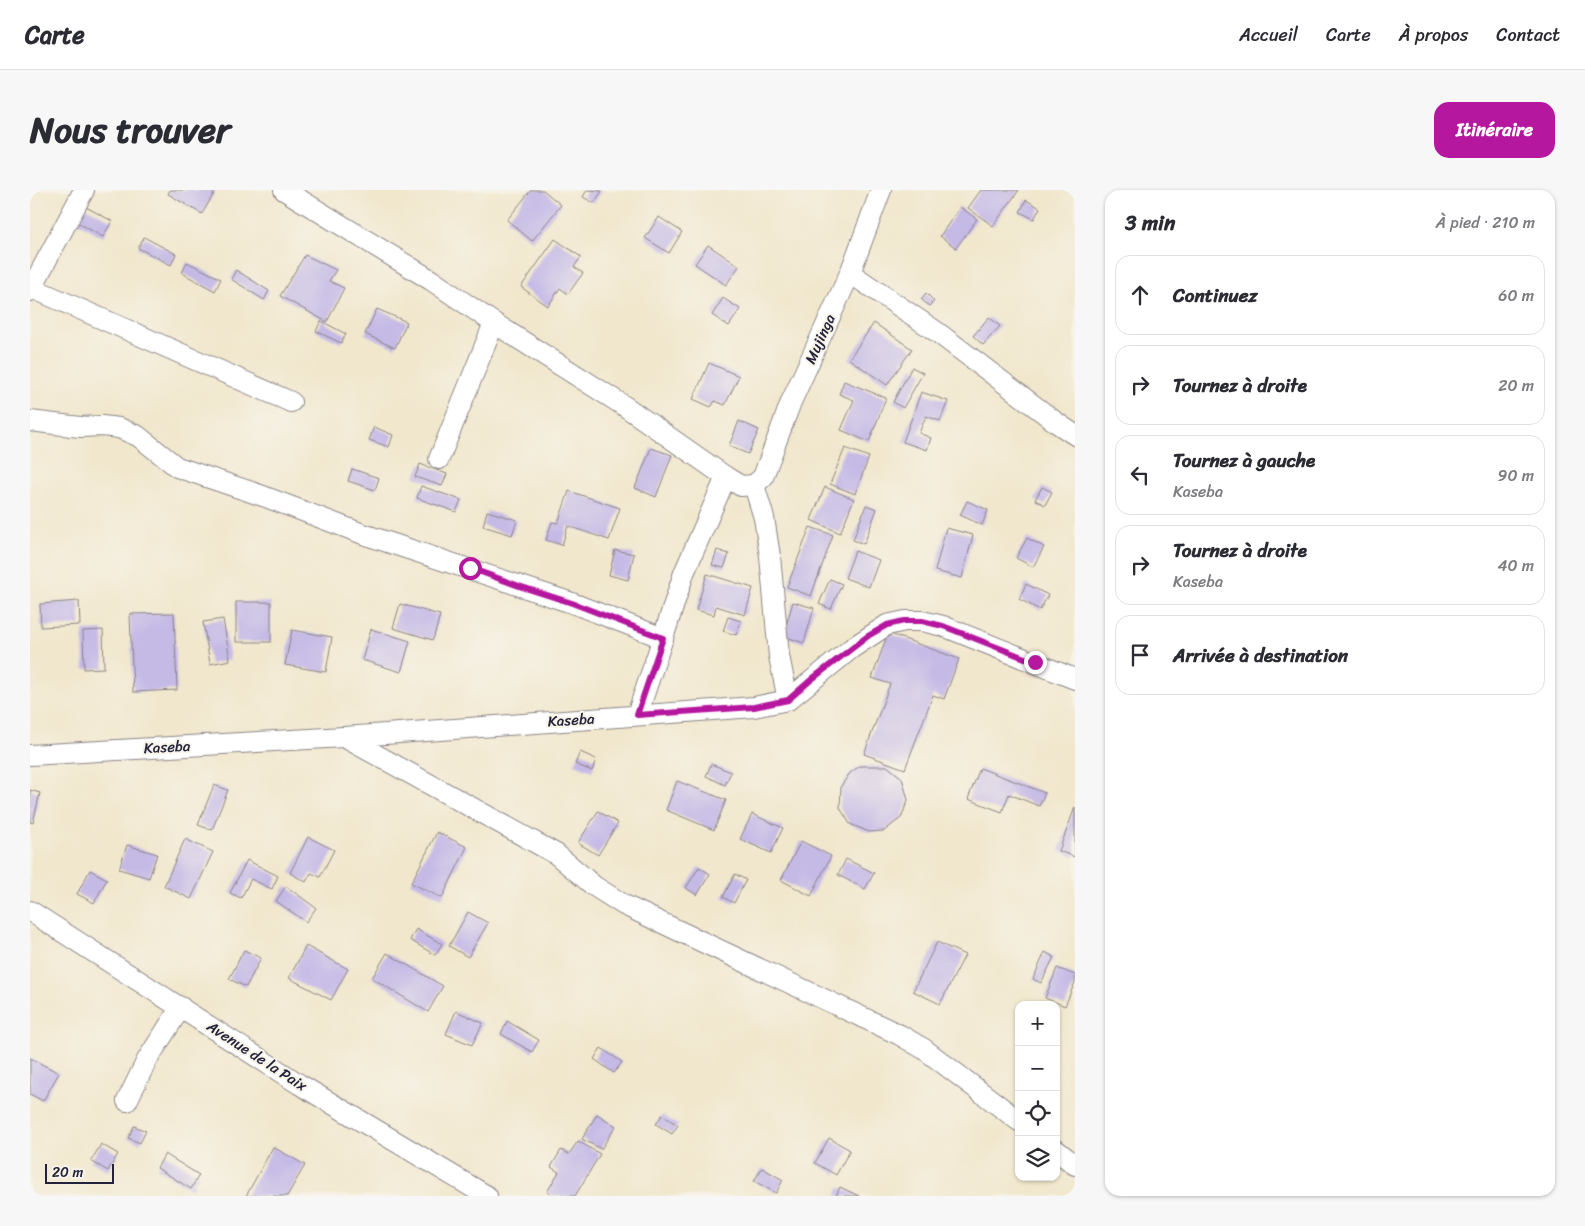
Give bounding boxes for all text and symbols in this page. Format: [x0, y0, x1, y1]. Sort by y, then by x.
text: Carte [25, 14, 85, 56]
text: Accueil [1239, 19, 1298, 51]
text: Carte [1326, 19, 1371, 51]
text: À propos [1399, 19, 1468, 51]
text: Contact [1496, 19, 1560, 51]
text: Nous trouver [30, 99, 230, 161]
button: Itinéraire [1434, 102, 1555, 158]
text: 3 min [1125, 204, 1175, 242]
text: À pied · 210 m [1436, 208, 1535, 237]
text: Continuez [1173, 279, 1258, 312]
icon: ahead [1126, 281, 1154, 309]
text: 60 m [1498, 281, 1534, 310]
street label: Mujinga [797, 309, 843, 368]
text: Tournez à droite [1173, 369, 1307, 402]
icon: right [1126, 371, 1154, 399]
text: 20 m [1498, 371, 1534, 400]
text: Tournez à gauche [1173, 444, 1315, 477]
icon: left [1126, 461, 1154, 489]
text: 90 m [1498, 461, 1534, 490]
text: Kaseba [1173, 477, 1223, 506]
text: Tournez à droite [1173, 534, 1307, 567]
icon: right [1126, 551, 1154, 579]
text: 40 m [1497, 551, 1534, 580]
route start [459, 557, 482, 580]
text: Kaseba [1173, 567, 1223, 596]
text: Arrivée à destination [1173, 639, 1348, 672]
icon: arrive [1126, 641, 1154, 669]
route end [1024, 651, 1047, 674]
street label: Kaseba [547, 705, 596, 735]
street label: Kaseba [143, 733, 192, 761]
map controls [1015, 1001, 1060, 1181]
button: + [1015, 1001, 1060, 1046]
street label: Avenue de la Paix [201, 1013, 313, 1099]
button: − [1015, 1046, 1060, 1091]
button: locate [1015, 1091, 1060, 1136]
button: layers [1015, 1136, 1060, 1181]
text: 20 m [52, 1160, 83, 1185]
scale bar [45, 1161, 114, 1184]

